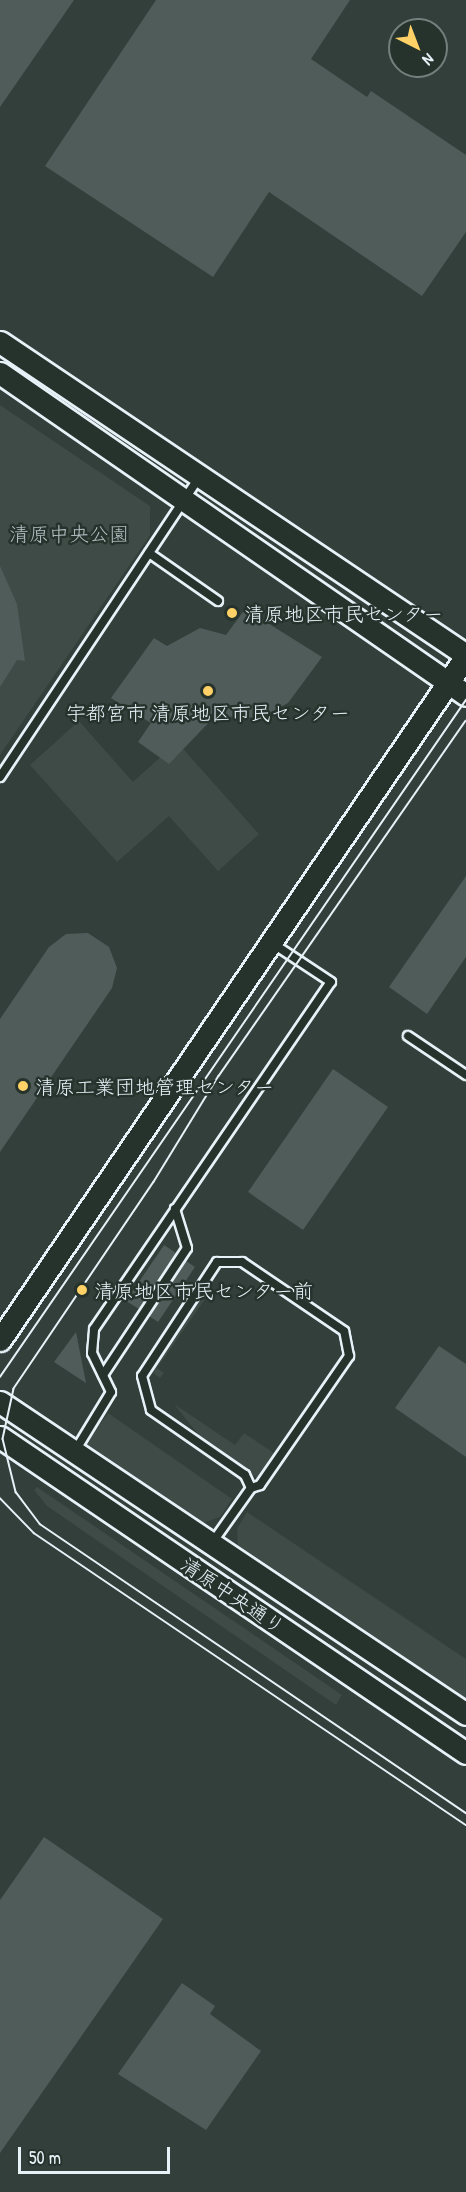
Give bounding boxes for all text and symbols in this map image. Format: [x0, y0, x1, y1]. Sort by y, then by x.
north arrow [388, 18, 448, 78]
text: N [418, 49, 439, 71]
park label: 清原中央公園 [9, 521, 129, 545]
place label: 清原地区市民センター [244, 601, 444, 625]
marker: 清原地区市民センター [225, 606, 239, 620]
marker: 宇都宮市 清原地区市民センター [201, 684, 215, 698]
place label: 宇都宮市 清原地区市民センター [66, 700, 350, 724]
place label: 清原工業団地管理センター [35, 1074, 275, 1098]
marker: 清原工業団地管理センター [16, 1079, 30, 1093]
place label: 清原地区市民センター前 [94, 1278, 314, 1302]
marker: 清原地区市民センター前 [75, 1283, 89, 1297]
street label: 清原中央通り [177, 1552, 289, 1638]
scale bar [21, 2135, 172, 2173]
text: 50 m [29, 2145, 61, 2170]

